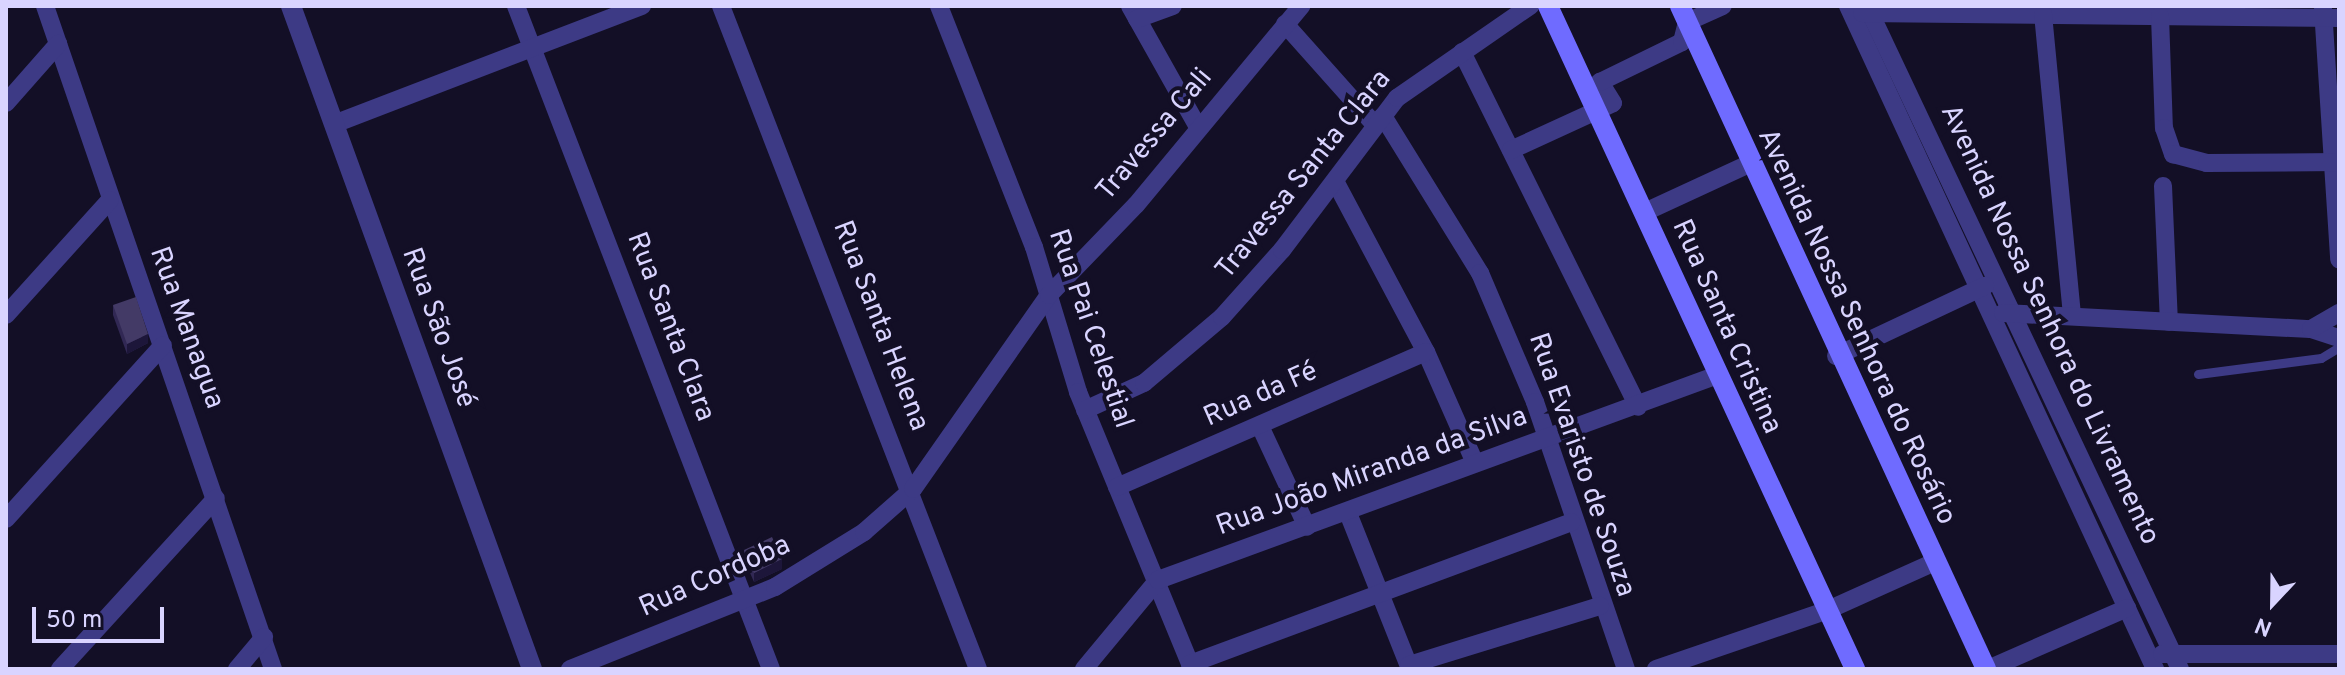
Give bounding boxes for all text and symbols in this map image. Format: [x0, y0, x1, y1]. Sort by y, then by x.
street label: Travessa Cali [1090, 62, 1220, 208]
street label: Travessa Santa Clara [1209, 64, 1399, 286]
street label: Avenida Nossa Senhora do Livramento [1932, 100, 2166, 550]
street label: Avenida Nossa Senhora do Rosário [1749, 124, 1963, 530]
street label: Rua Santa Cristina [1664, 215, 1788, 439]
street label: Rua Santa Helena [824, 216, 936, 436]
street label: Rua Pai Celestial [1040, 225, 1140, 433]
street label: Rua Santa Clara [618, 228, 722, 426]
street label: Rua Managua [141, 243, 231, 413]
street label: Rua São José [394, 243, 482, 413]
street label: Rua Evaristo de Souza [1520, 329, 1642, 601]
street label: Rua da Fé [1199, 355, 1323, 435]
street label: Rua João Miranda da Silva [1212, 400, 1532, 544]
street label: Rua Cordoba [634, 529, 796, 625]
north arrow [2233, 563, 2313, 643]
scale bar [36, 591, 168, 641]
text: 50 m [46, 606, 102, 636]
text: N [2251, 610, 2276, 641]

